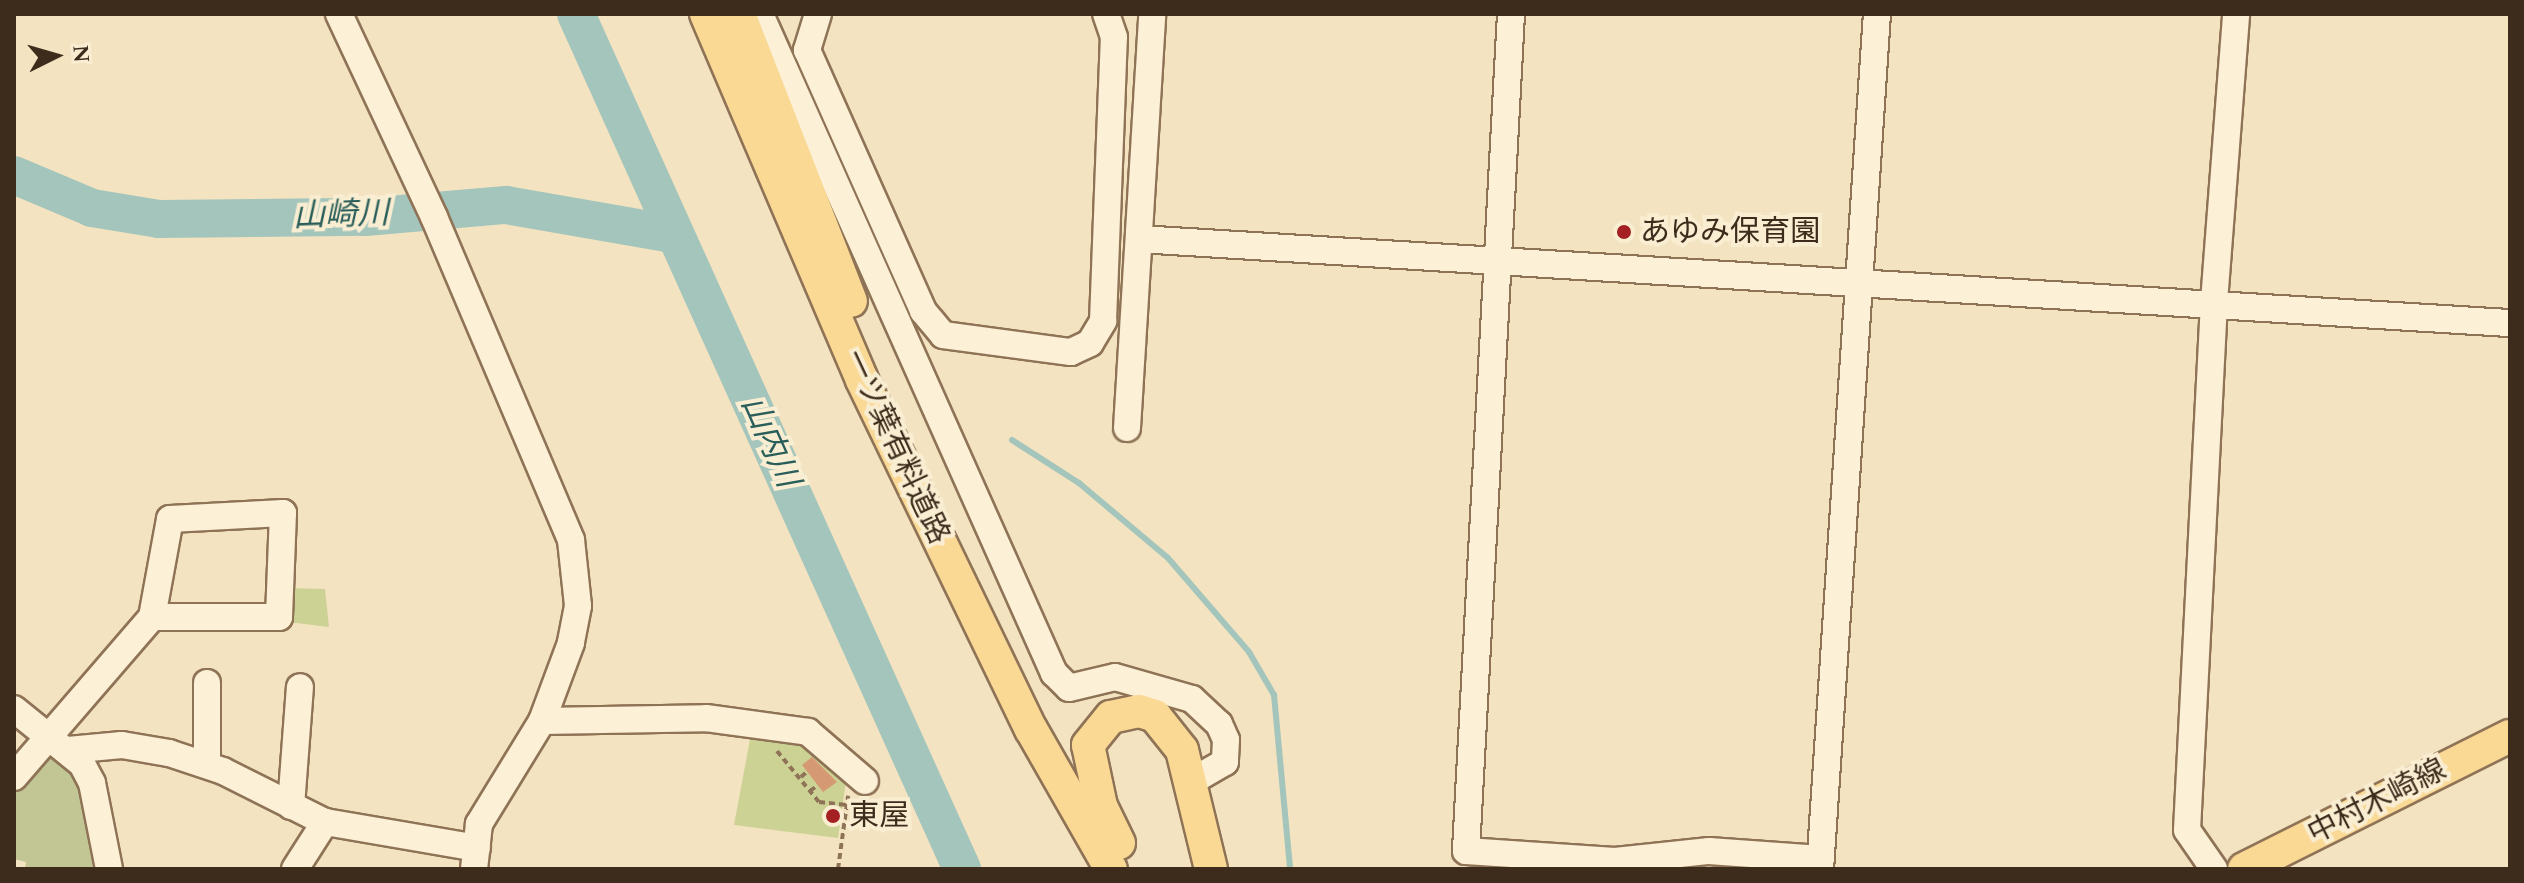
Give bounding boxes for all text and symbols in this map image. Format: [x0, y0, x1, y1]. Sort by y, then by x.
north arrow [16, 16, 96, 96]
text: N [63, 43, 98, 64]
water label: 山崎川 [292, 195, 390, 237]
place label: あゆみ保育園 [1640, 214, 1820, 250]
marker: あゆみ保育園 [1615, 223, 1633, 241]
street label: 一ツ葉有料道路 [835, 344, 957, 550]
water label: 山内川 [732, 390, 806, 494]
street label: 中村木崎線 [2302, 752, 2452, 852]
place label: 東屋 [849, 798, 909, 834]
marker: 東屋 [824, 807, 842, 825]

